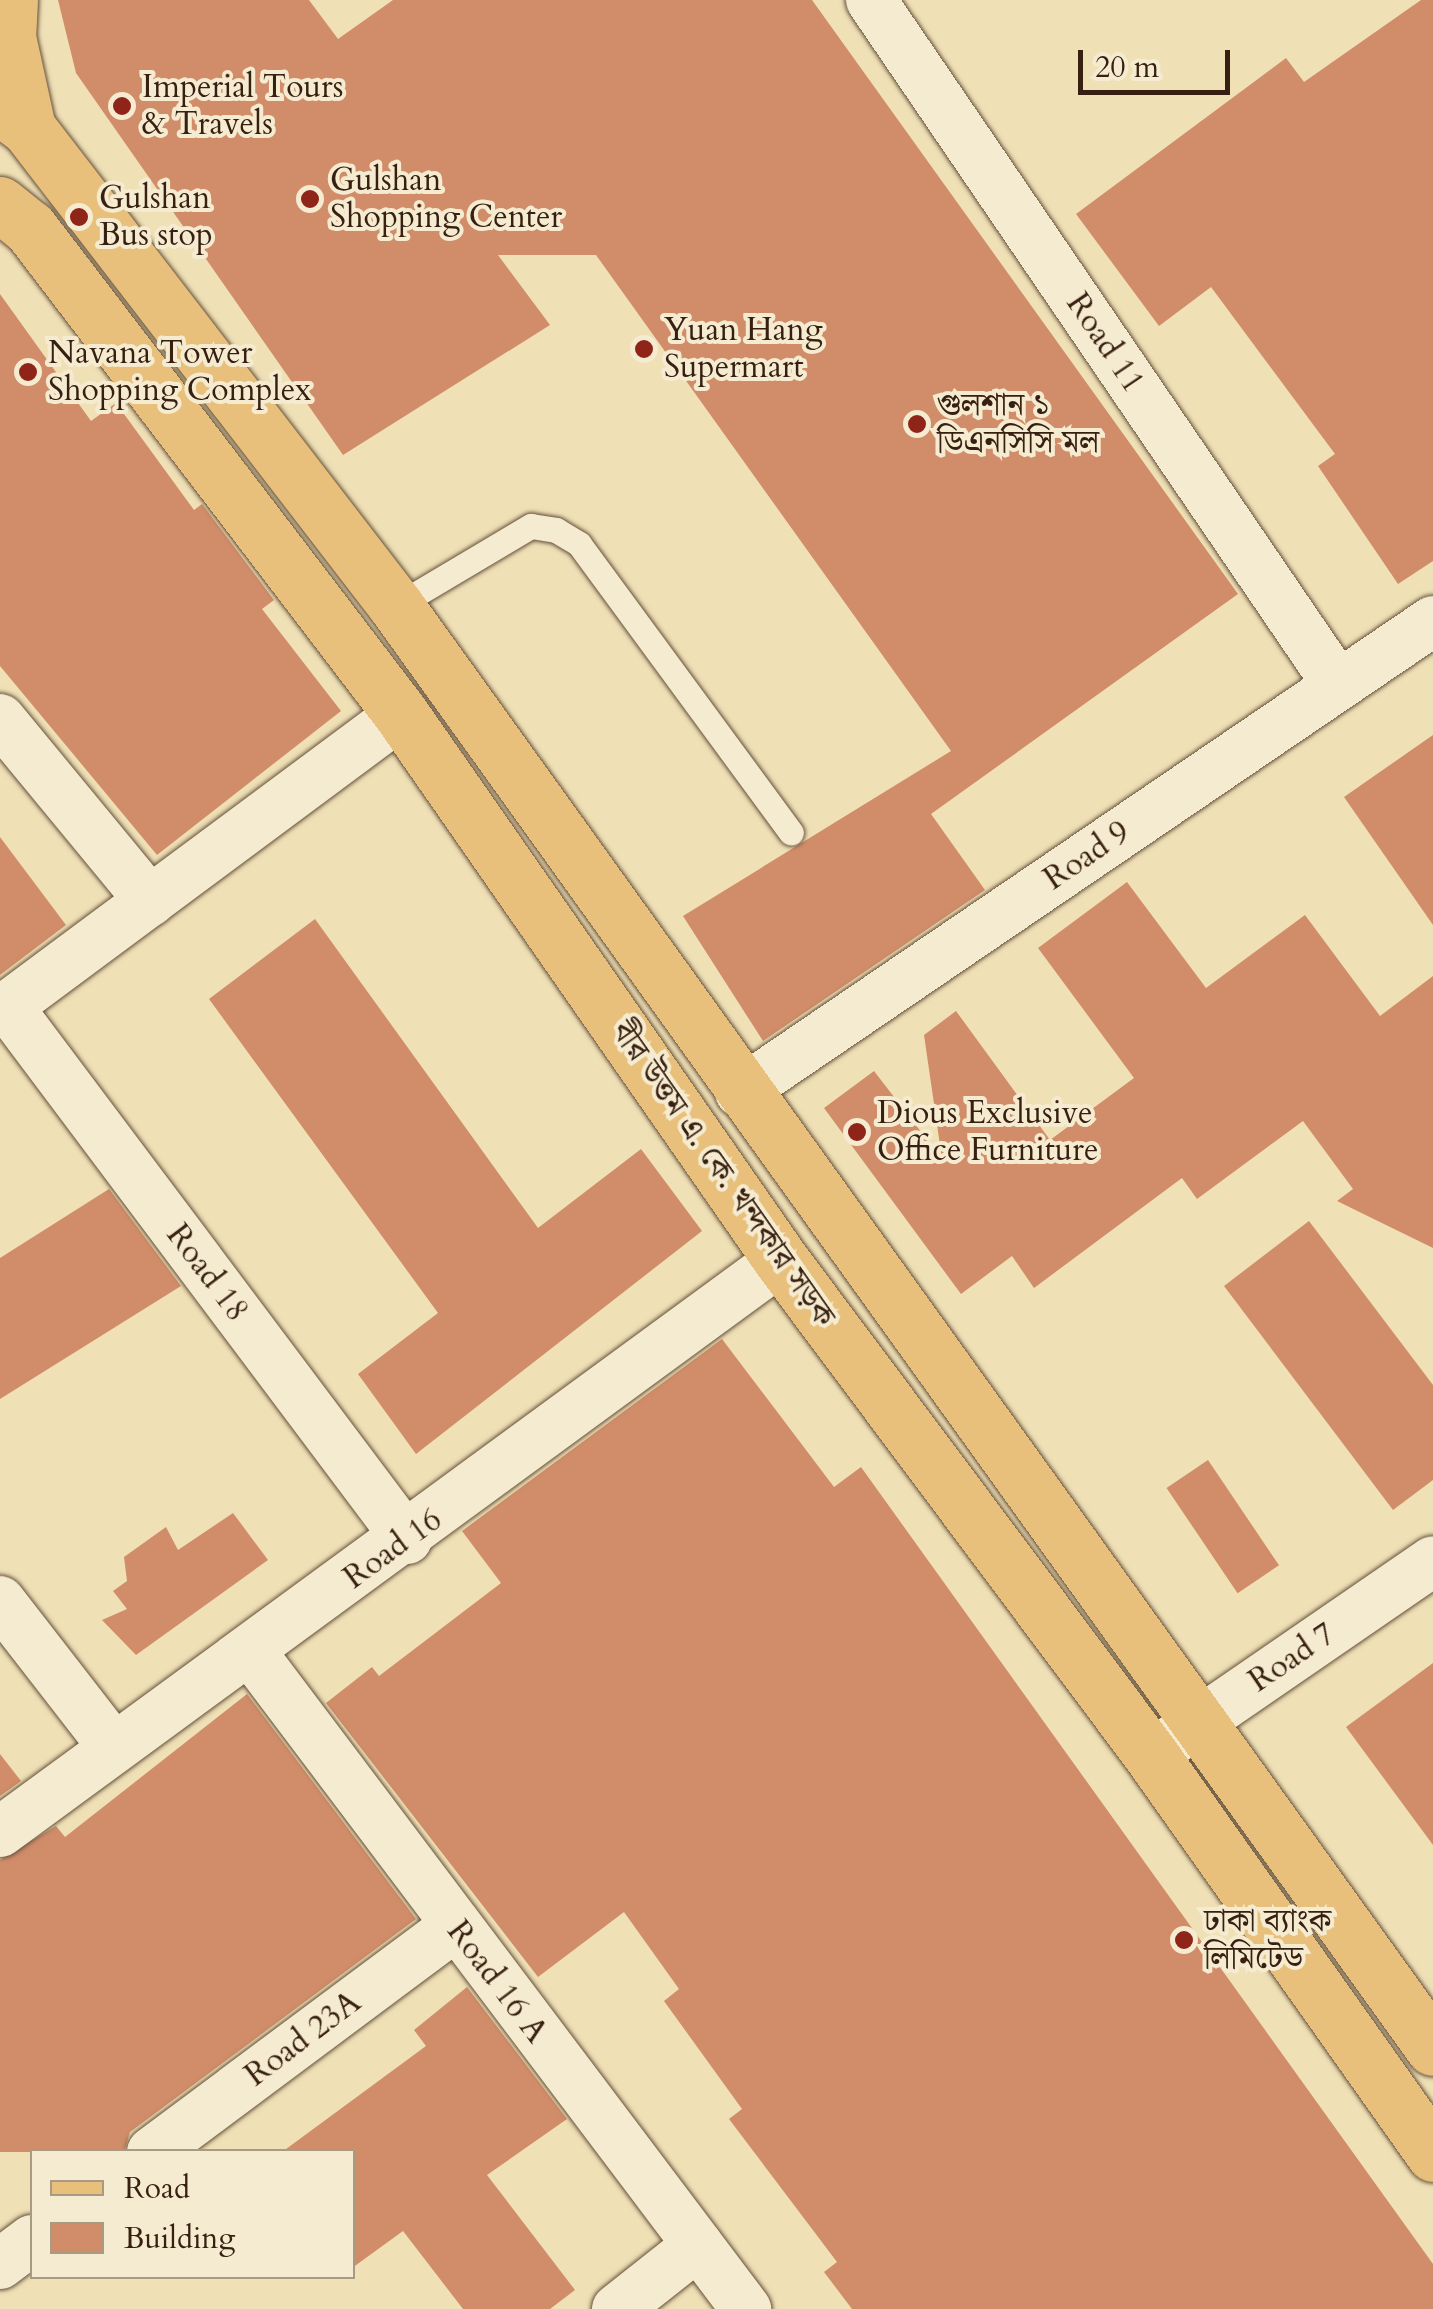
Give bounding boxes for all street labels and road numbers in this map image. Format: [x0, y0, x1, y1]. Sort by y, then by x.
street label: Road 11 [1058, 286, 1152, 400]
street label: Road 9 [1037, 813, 1137, 899]
street label: বীর উত্তম এ. কে. খন্দকার সড়ক [603, 1014, 843, 1334]
street label: Road 18 [158, 1217, 256, 1329]
street label: Road 16 [337, 1501, 449, 1597]
street label: Road 7 [1242, 1615, 1342, 1701]
street label: Road 16 A [439, 1913, 555, 2051]
street label: Road 23A [238, 1983, 368, 2095]

